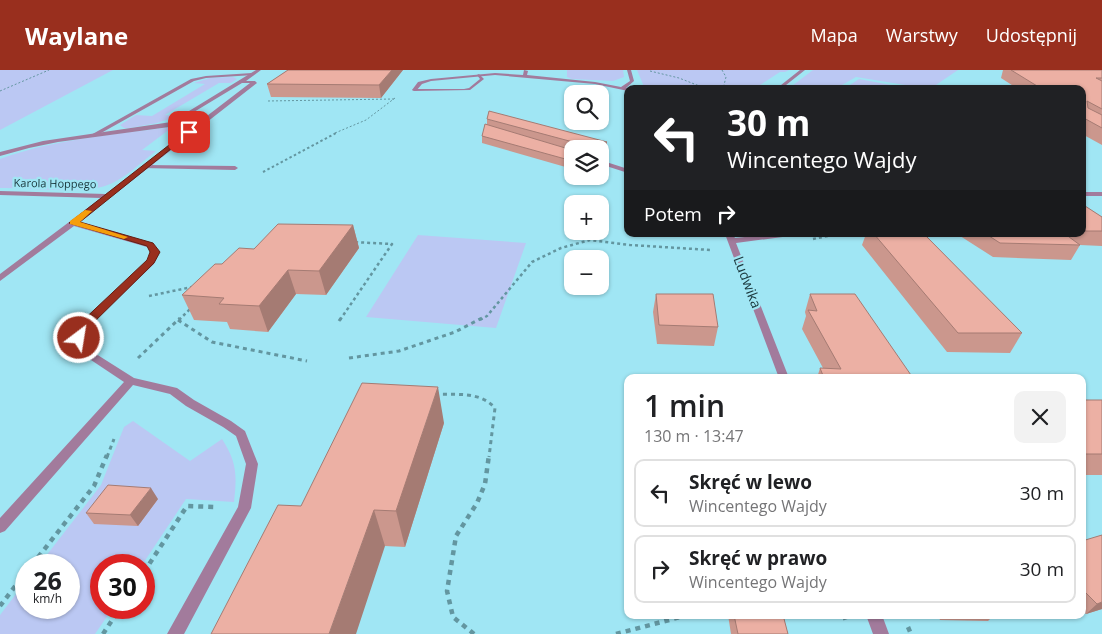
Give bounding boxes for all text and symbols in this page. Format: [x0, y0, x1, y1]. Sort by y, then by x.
text: Waylane [25, 19, 128, 52]
text: Mapa [811, 23, 858, 47]
text: Warstwy [886, 23, 958, 47]
text: Udostępnij [986, 23, 1077, 47]
map controls [564, 85, 609, 295]
button: search [564, 85, 609, 130]
text: 30 m [727, 99, 810, 146]
icon: left [644, 105, 709, 170]
pin [168, 111, 210, 153]
icon: arrive [175, 118, 203, 146]
button: layers [564, 140, 609, 185]
text: Wincentego Wajdy [727, 144, 916, 174]
street label: Karola Hoppego [14, 175, 97, 191]
button: + [564, 195, 609, 240]
icon: right [712, 200, 740, 228]
text: Potem [644, 201, 702, 227]
button: − [564, 250, 609, 295]
street label: Ludwika [729, 253, 767, 311]
position arrow [52, 311, 104, 363]
text: 1 min [644, 385, 725, 426]
button: close [1014, 391, 1066, 443]
text: 130 m · 13:47 [644, 425, 744, 447]
text: Skręć w lewo [689, 469, 812, 495]
icon: left [646, 479, 674, 507]
text: 30 m [1020, 480, 1064, 506]
text: Wincentego Wajdy [689, 495, 827, 517]
text: Skręć w prawo [689, 545, 827, 571]
speed limit sign: 30 [90, 554, 155, 619]
icon: right [646, 555, 674, 583]
text: 30 m [1020, 556, 1064, 582]
text: 26 [33, 563, 62, 597]
text: Wincentego Wajdy [689, 571, 827, 593]
text: km/h [33, 590, 62, 607]

